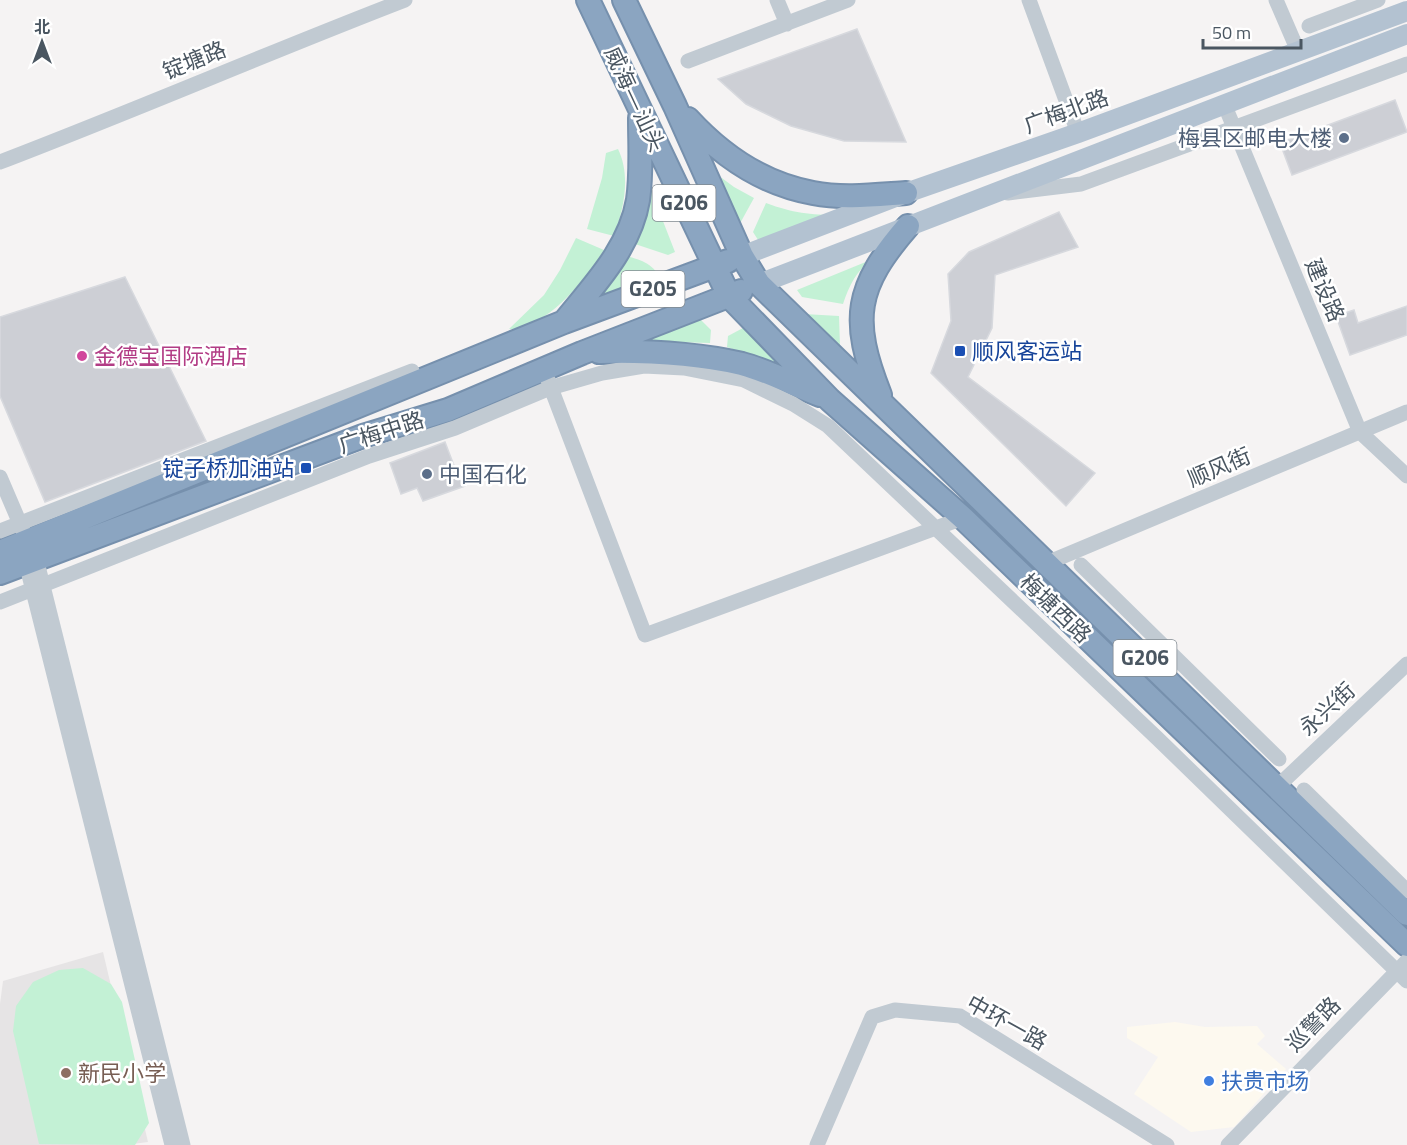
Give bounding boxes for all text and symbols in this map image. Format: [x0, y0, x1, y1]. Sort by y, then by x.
north arrow [12, 12, 72, 72]
scale bar [1203, 12, 1300, 50]
text: 北 [34, 15, 50, 39]
text: 50 m [1212, 19, 1251, 46]
street label: 锭塘路 [157, 32, 231, 88]
street label: 威海—汕头 [596, 41, 674, 157]
street label: 广梅北路 [1019, 80, 1113, 142]
place label: 梅县区邮电大楼 [1178, 121, 1332, 155]
marker: 梅县区邮电大楼 [1337, 131, 1351, 145]
road number: G206 [652, 185, 716, 221]
street label: 建设路 [1296, 253, 1354, 327]
road number: G205 [622, 271, 684, 307]
place label: 顺风客运站 [972, 334, 1082, 368]
place label: 金德宝国际酒店 [94, 339, 248, 373]
marker: 顺风客运站 [953, 344, 967, 358]
marker: 金德宝国际酒店 [75, 349, 89, 363]
street label: 广梅中路 [334, 402, 428, 462]
street label: 顺风街 [1182, 438, 1256, 496]
place label: 锭子桥加油站 [162, 451, 294, 485]
place label: 中国石化 [439, 457, 527, 491]
marker: 锭子桥加油站 [299, 461, 313, 475]
marker: 中国石化 [420, 467, 434, 481]
street label: 梅塘西路 [1013, 565, 1099, 651]
road number: G206 [1114, 640, 1176, 676]
street label: 永兴街 [1291, 674, 1363, 744]
street label: 中环一路 [960, 986, 1054, 1058]
street label: 巡警路 [1278, 988, 1348, 1060]
place label: 新民小学 [78, 1056, 166, 1090]
place label: 扶贵市场 [1221, 1064, 1309, 1098]
marker: 新民小学 [59, 1066, 73, 1080]
marker: 扶贵市场 [1202, 1074, 1216, 1088]

